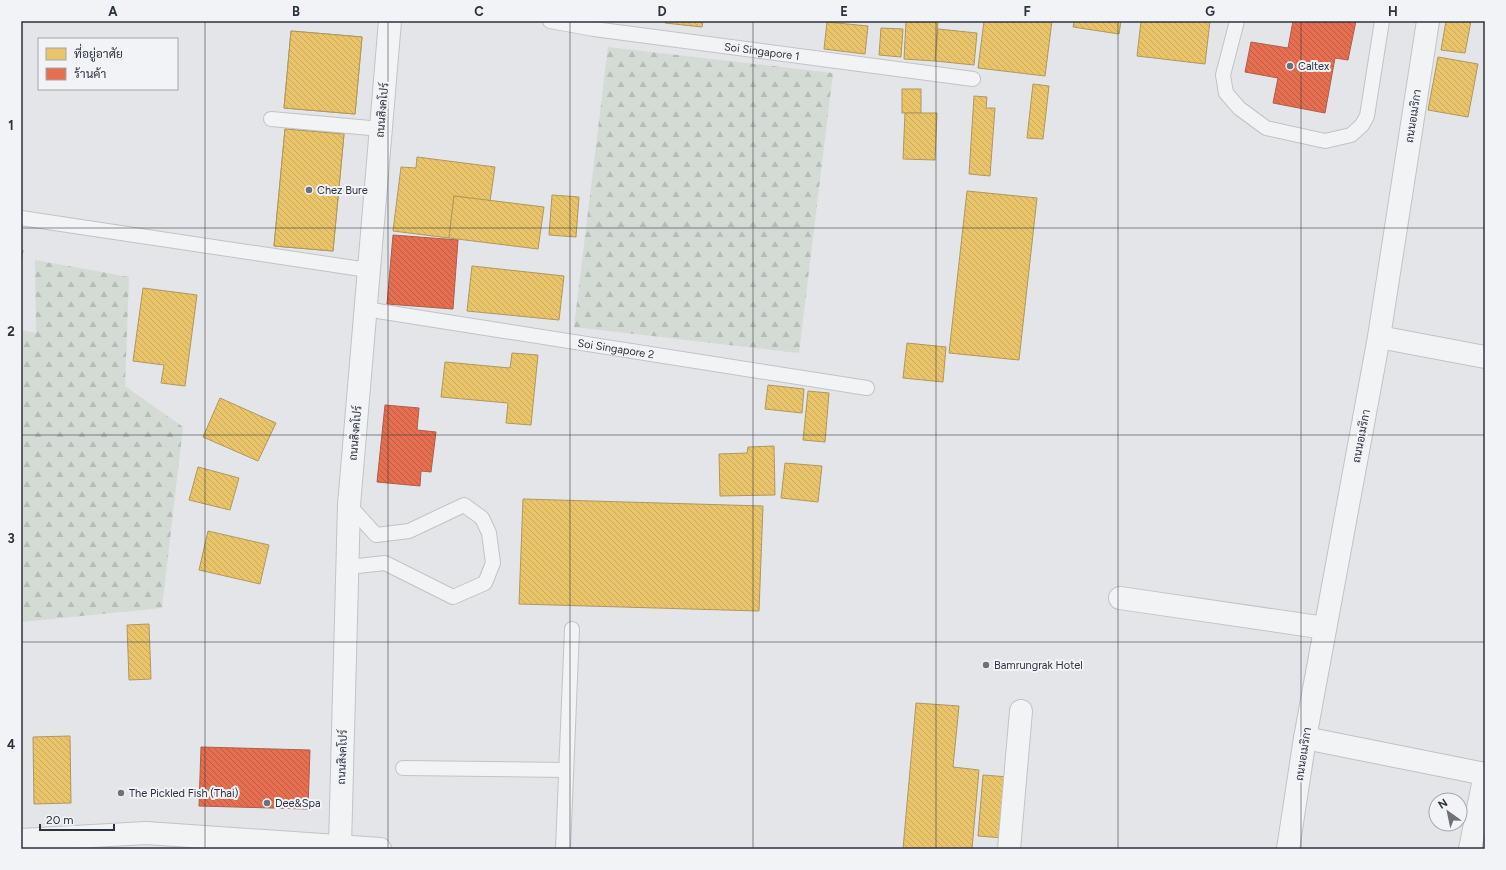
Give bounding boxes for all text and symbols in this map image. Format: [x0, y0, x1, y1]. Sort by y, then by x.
text: A [108, 4, 118, 19]
text: B [292, 4, 300, 19]
text: C [474, 4, 484, 19]
text: D [657, 4, 667, 19]
text: E [840, 4, 848, 19]
text: F [1023, 4, 1031, 19]
text: G [1205, 4, 1215, 19]
text: H [1388, 4, 1398, 19]
legend [38, 38, 178, 90]
street label: Soi Singapore 1 [723, 40, 800, 63]
text: ที่อยู่อาศัย [74, 43, 123, 62]
place label: Caltex [1298, 60, 1330, 73]
marker: Caltex [1285, 61, 1295, 71]
text: ร้านค้า [74, 67, 106, 81]
street label: ถนนสิงคโปร์ [372, 82, 391, 138]
street label: ถนนอเมริกา [1403, 88, 1424, 144]
text: 1 [8, 118, 14, 133]
place label: Chez Bure [317, 184, 368, 197]
marker: Chez Bure [304, 185, 314, 195]
text: 2 [7, 324, 15, 339]
street label: Soi Singapore 2 [577, 337, 655, 361]
street label: ถนนสิงคโปร์ [345, 405, 364, 461]
street label: ถนนอเมริกา [1350, 408, 1373, 464]
text: 3 [7, 531, 15, 546]
place label: Bamrungrak Hotel [994, 659, 1083, 672]
marker: Bamrungrak Hotel [981, 660, 991, 670]
street label: ถนนอเมริกา [1293, 726, 1314, 782]
street label: ถนนสิงคโปร์ [333, 729, 350, 785]
text: 4 [7, 737, 15, 752]
place label: The Pickled Fish (Thai) [129, 787, 238, 800]
marker: The Pickled Fish (Thai) [116, 788, 126, 798]
north arrow [1428, 792, 1468, 832]
text: N [1436, 796, 1450, 812]
place label: Dee&Spa [275, 797, 321, 810]
marker: Dee&Spa [262, 798, 272, 808]
scale bar [40, 806, 114, 832]
text: 20 m [46, 813, 74, 827]

